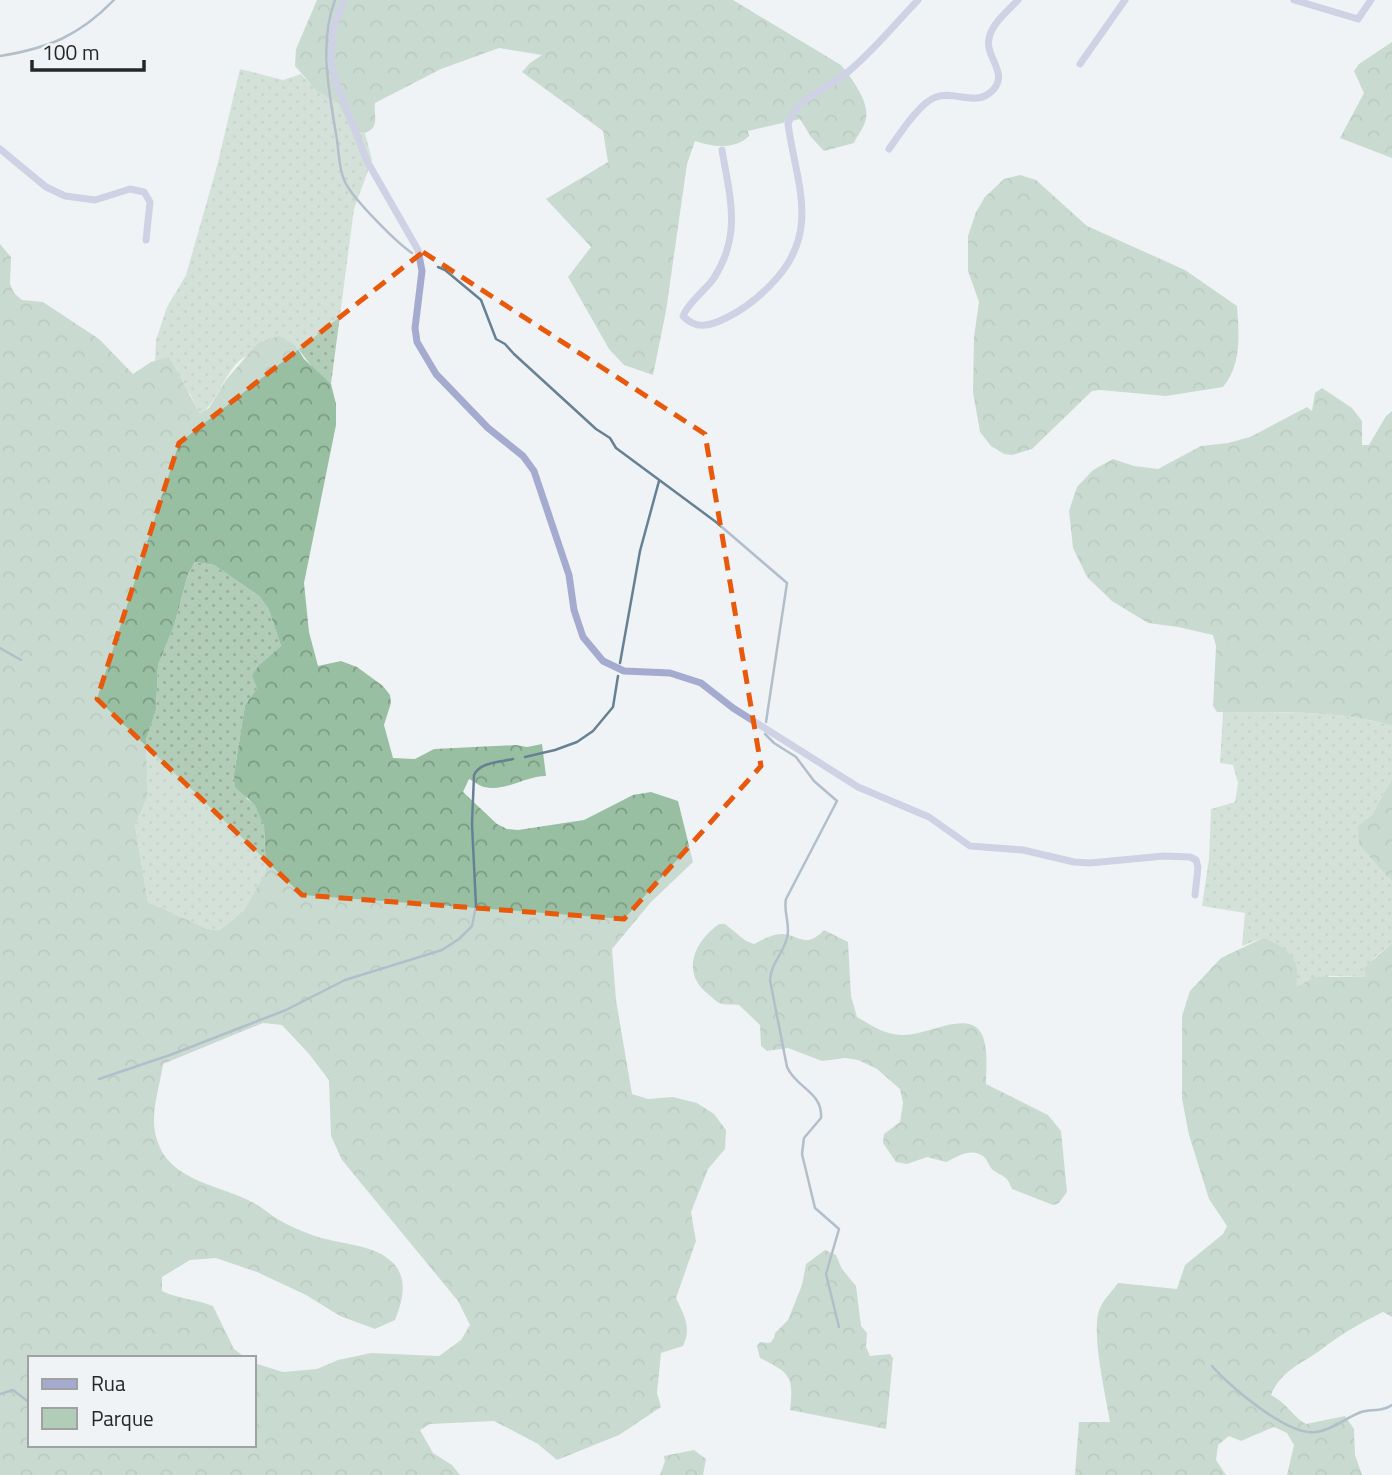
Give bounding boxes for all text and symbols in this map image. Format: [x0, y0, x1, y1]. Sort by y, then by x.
scale bar [32, 28, 144, 72]
text: 100 m [42, 36, 99, 68]
legend [28, 1356, 256, 1447]
text: Rua [91, 1367, 126, 1399]
text: Parque [91, 1402, 154, 1434]

